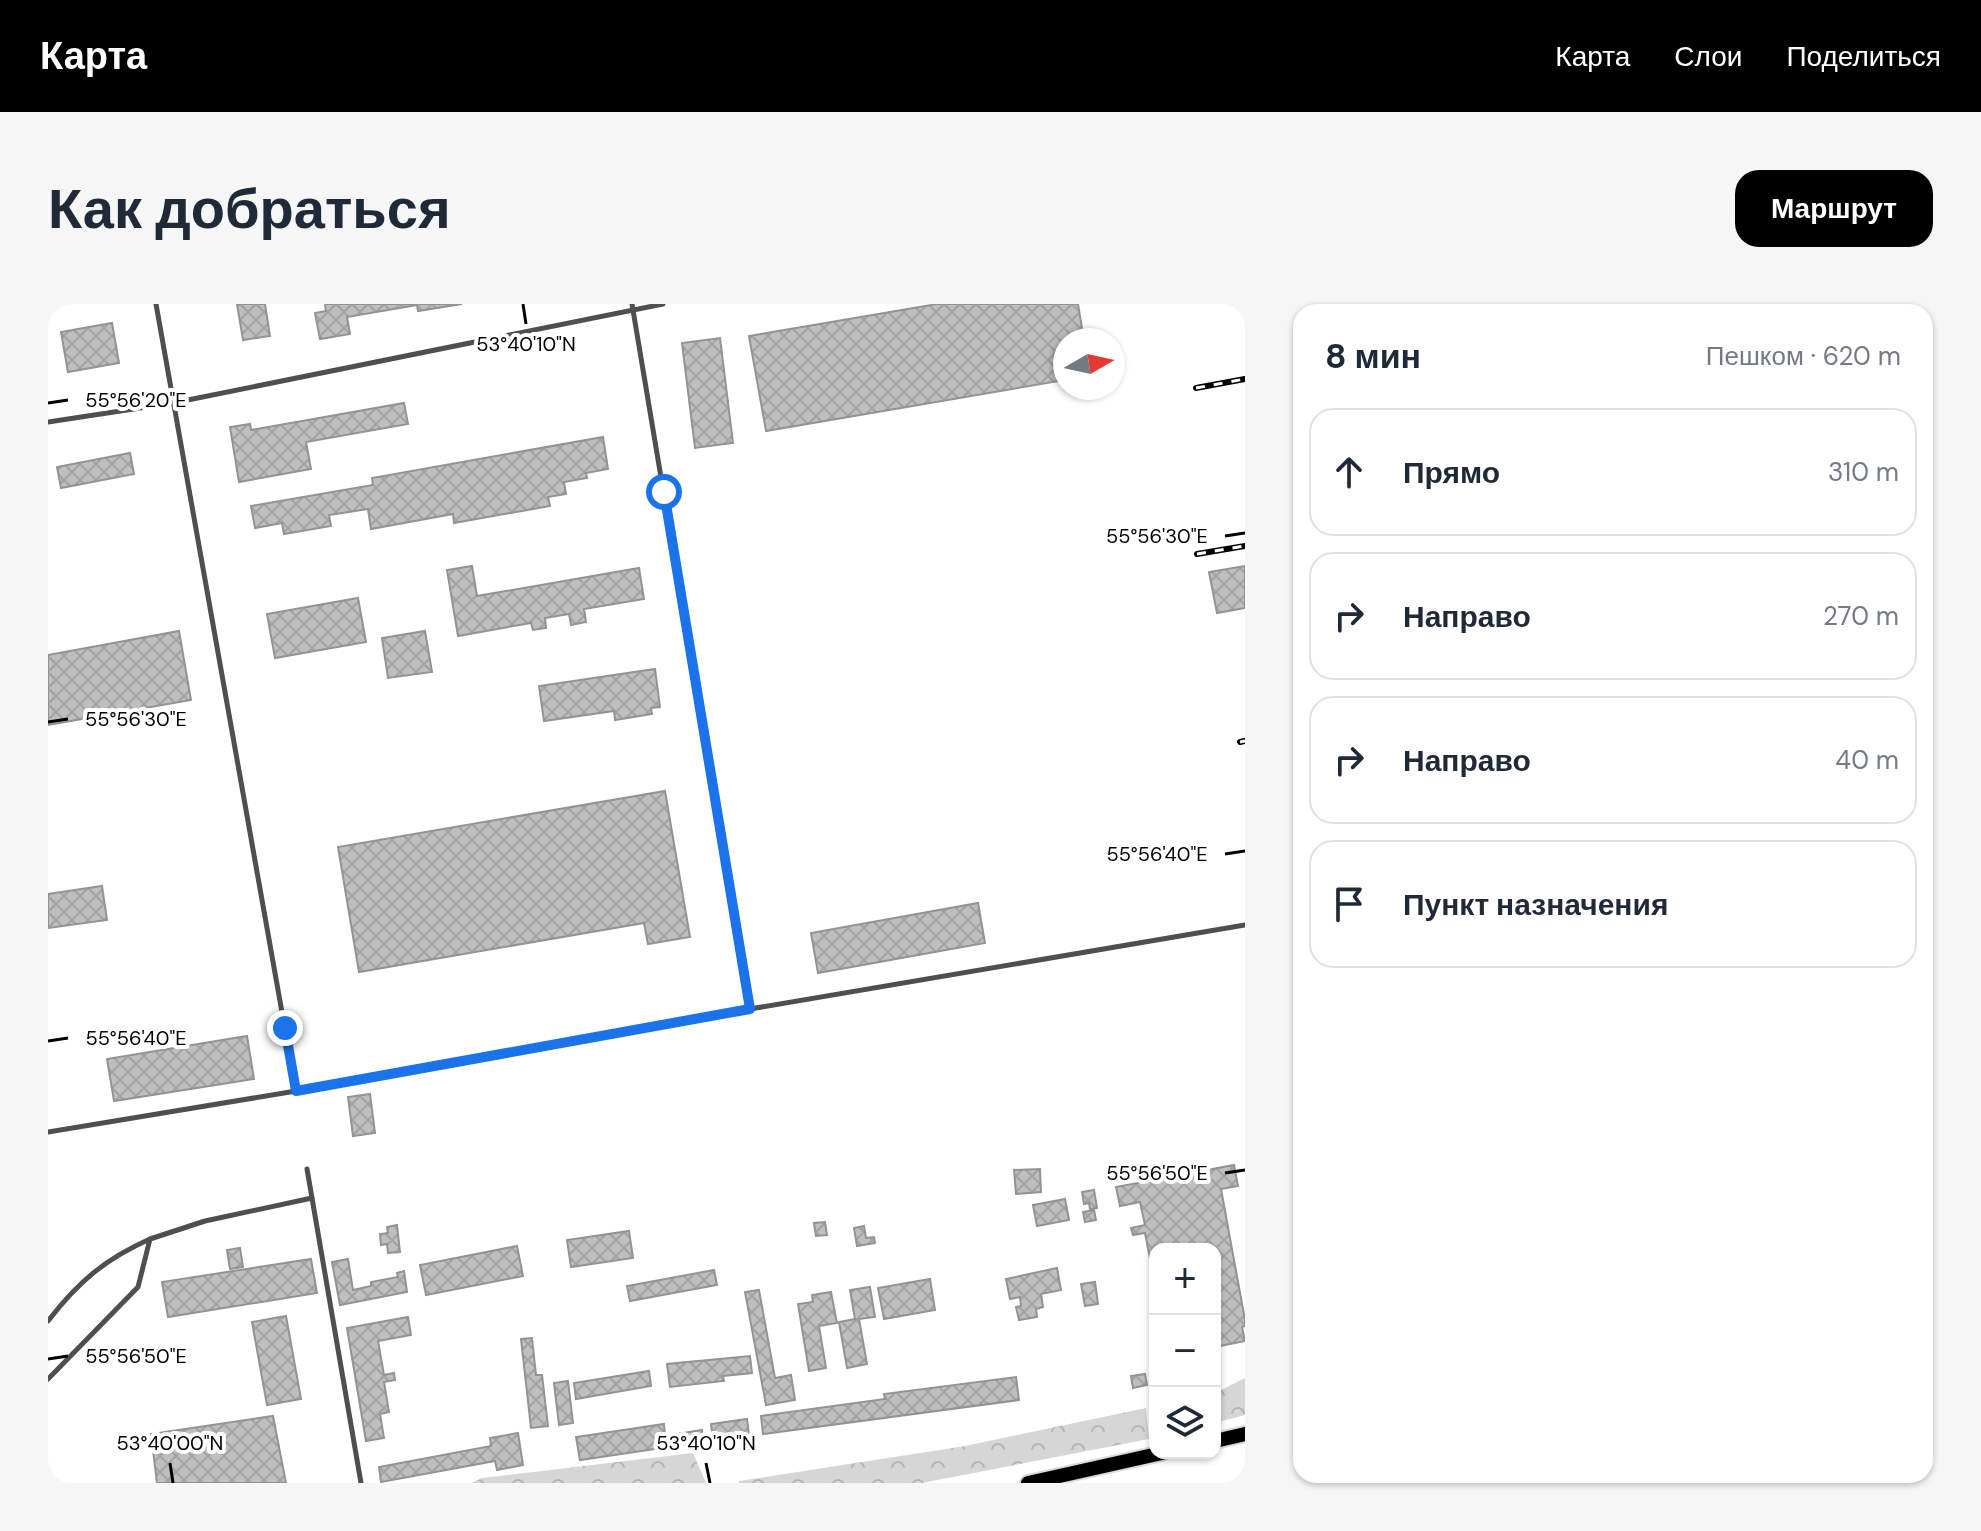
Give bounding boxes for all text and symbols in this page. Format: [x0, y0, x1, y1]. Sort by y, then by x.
text: Карта [40, 31, 147, 81]
text: Карта [1555, 38, 1630, 75]
text: Слои [1674, 38, 1742, 75]
text: Поделиться [1786, 38, 1941, 75]
button: Маршрут [1735, 170, 1933, 247]
text: Как добраться [48, 172, 451, 245]
north arrow [1053, 328, 1125, 400]
text: 53°40'10"N [476, 331, 576, 357]
text: 8 мин [1325, 334, 1421, 379]
text: Пешком · 620 m [1706, 339, 1901, 373]
text: 55°56'20"E [85, 387, 187, 413]
icon: ahead [1327, 450, 1371, 494]
text: Прямо [1403, 453, 1500, 492]
text: 310 m [1828, 455, 1899, 489]
route start [646, 474, 682, 510]
text: 55°56'30"E [1106, 523, 1208, 549]
icon: right [1327, 594, 1371, 638]
text: Направо [1403, 597, 1531, 636]
text: 270 m [1823, 599, 1899, 633]
text: 55°56'30"E [85, 706, 187, 732]
icon: right [1327, 738, 1371, 782]
text: Направо [1403, 741, 1531, 780]
text: 40 m [1835, 743, 1899, 777]
text: 55°56'40"E [1106, 841, 1208, 867]
icon: arrive [1327, 882, 1371, 926]
text: Пункт назначения [1403, 885, 1668, 924]
route end [267, 1010, 303, 1046]
text: 55°56'40"E [85, 1025, 187, 1051]
text: 55°56'50"E [1106, 1160, 1208, 1186]
map controls [1149, 1243, 1221, 1459]
button: + [1149, 1243, 1221, 1315]
button: − [1149, 1315, 1221, 1387]
text: 55°56'50"E [85, 1343, 187, 1369]
button: layers [1149, 1387, 1221, 1459]
text: 53°40'00"N [117, 1430, 223, 1456]
text: 53°40'10"N [656, 1430, 756, 1456]

